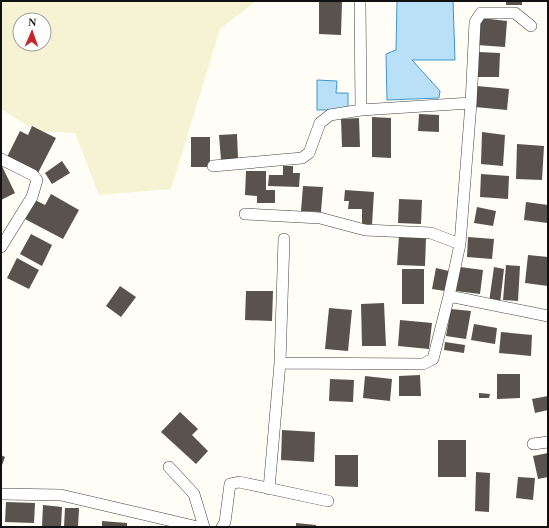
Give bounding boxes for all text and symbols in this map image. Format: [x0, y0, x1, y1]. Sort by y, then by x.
north arrow [12, 12, 52, 52]
text: N [28, 16, 37, 28]

